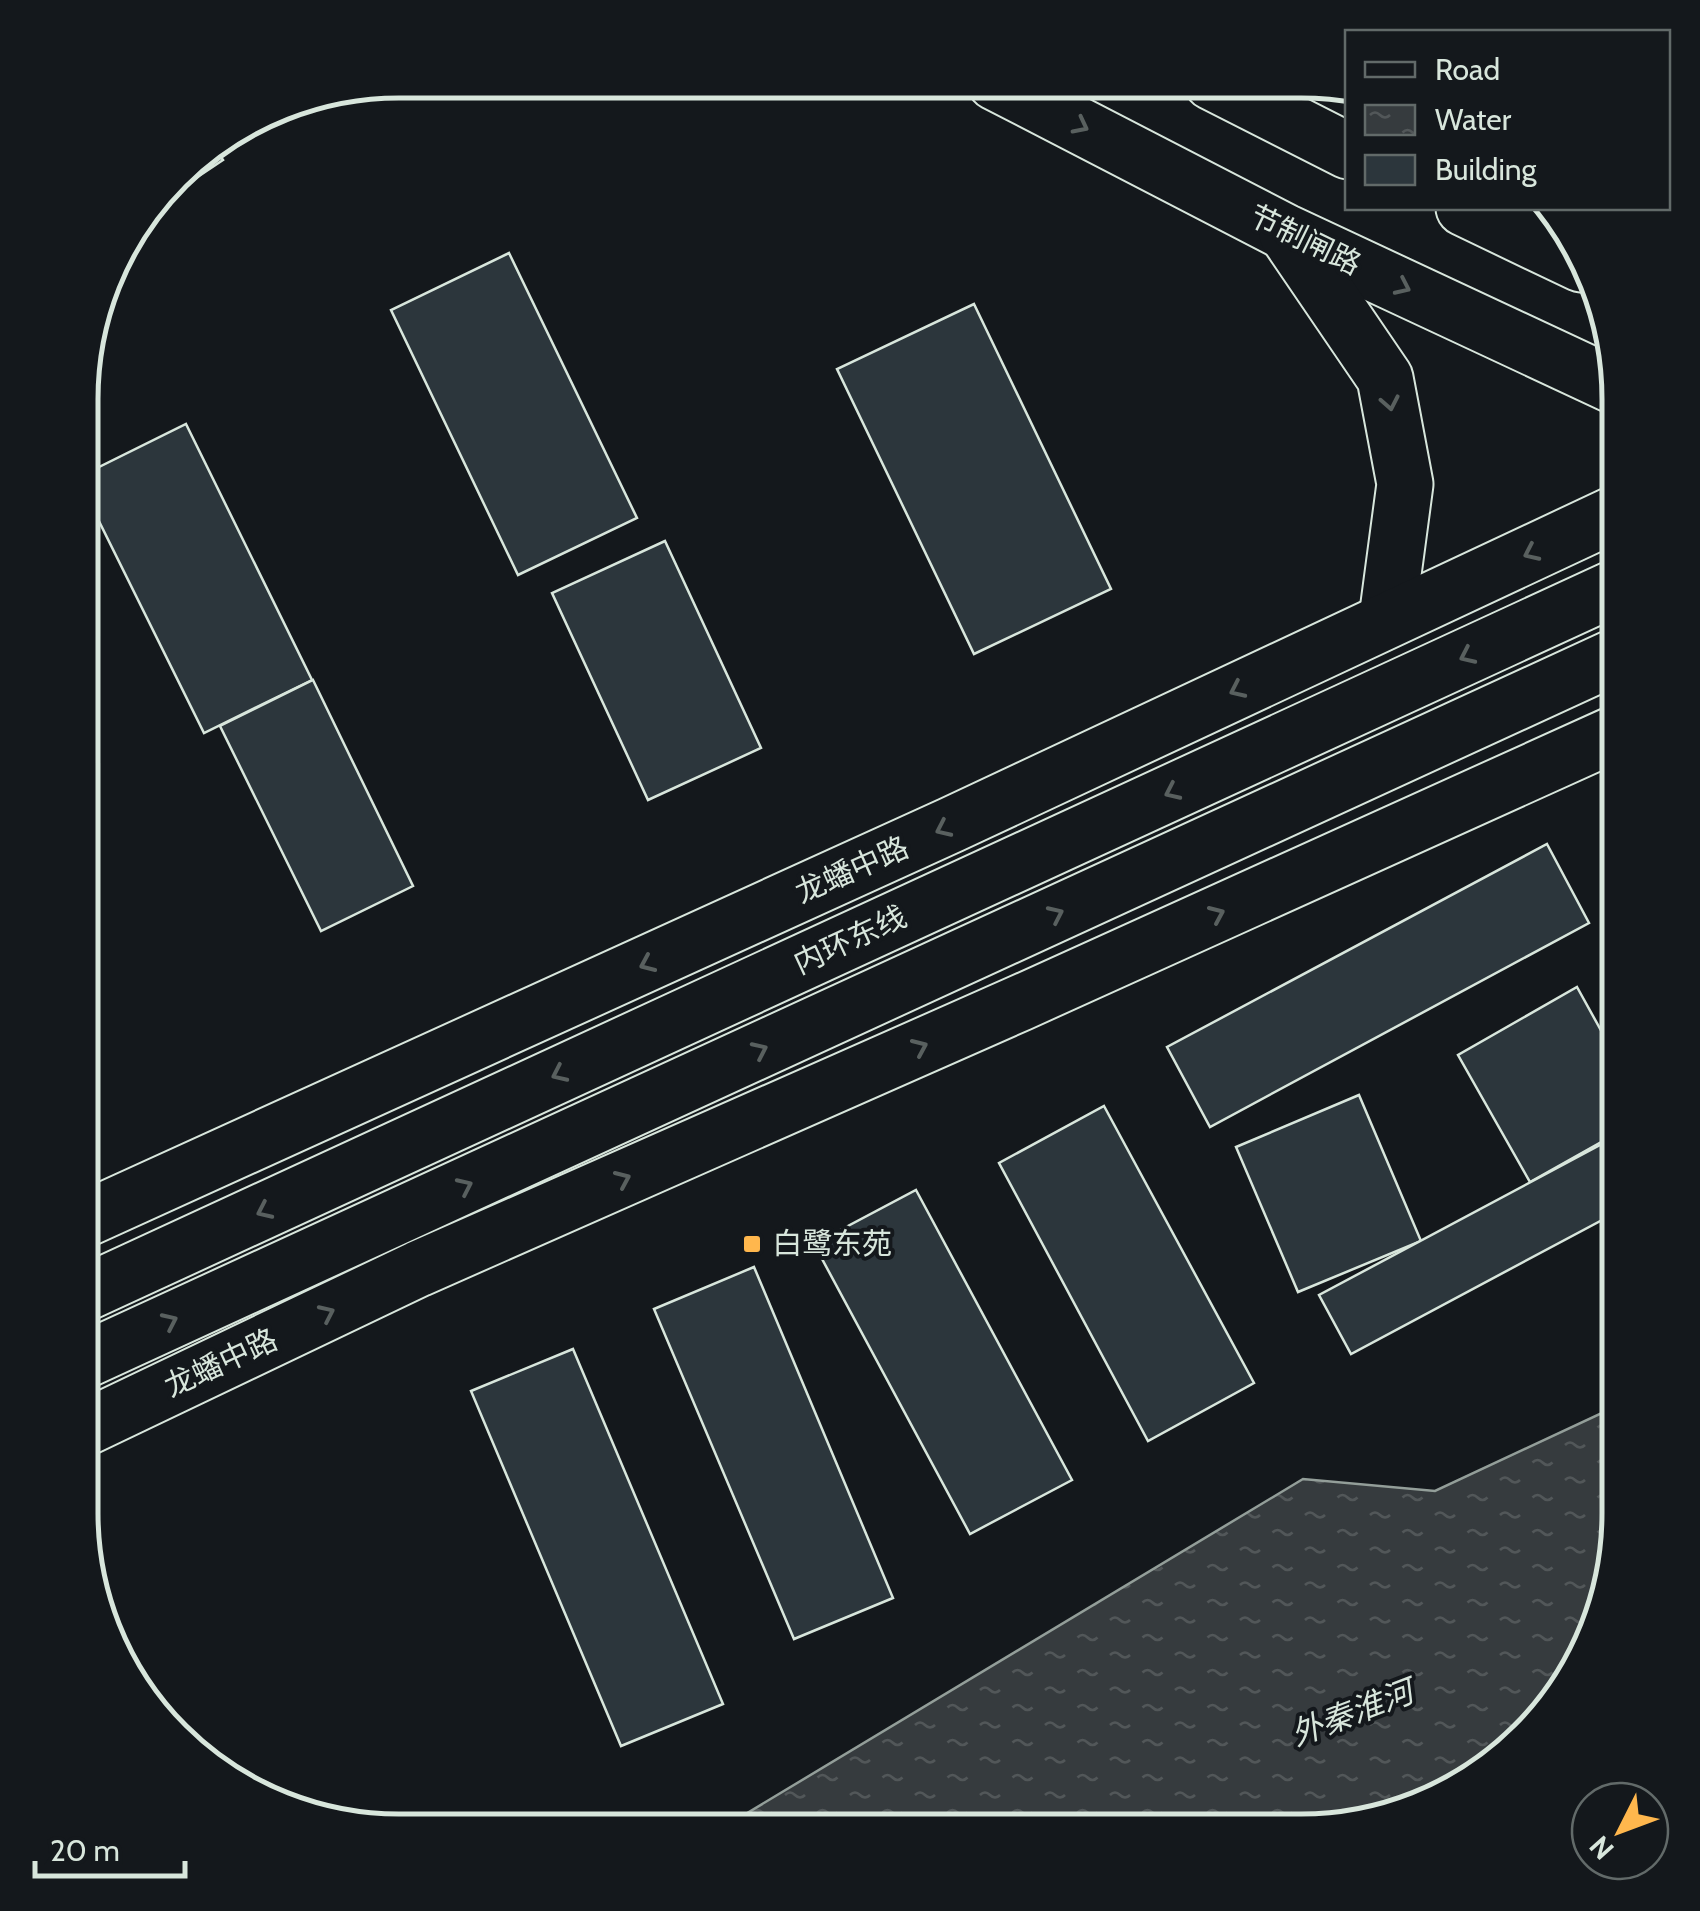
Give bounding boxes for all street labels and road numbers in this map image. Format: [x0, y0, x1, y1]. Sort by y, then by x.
street label: 节制闸路 [1243, 197, 1367, 282]
street label: 龙蟠中路 [789, 828, 914, 911]
street label: 内环东线 [788, 897, 912, 982]
street label: 龙蟠中路 [159, 1320, 283, 1405]

